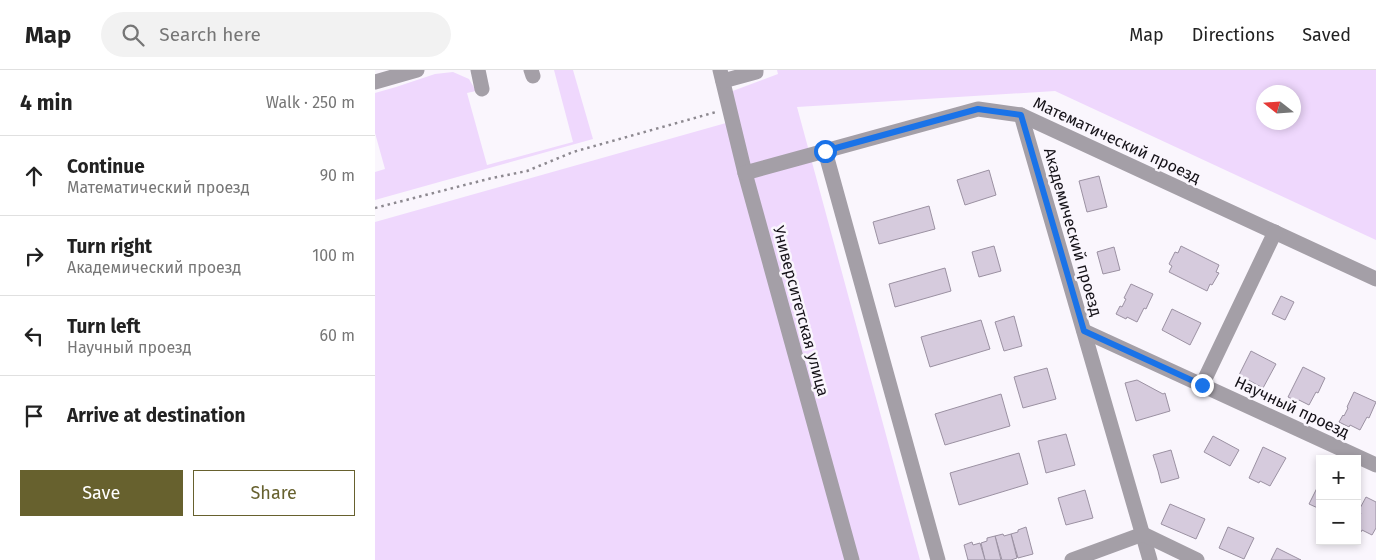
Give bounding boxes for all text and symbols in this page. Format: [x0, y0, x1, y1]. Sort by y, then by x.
search box [101, 12, 451, 57]
text: Map [25, 21, 71, 49]
icon: search [119, 21, 147, 49]
text: Search here [159, 23, 261, 46]
text: Map [1129, 24, 1164, 46]
text: Directions [1192, 24, 1274, 46]
text: Saved [1302, 24, 1351, 46]
north arrow [1256, 85, 1301, 130]
text: 4 min [20, 90, 73, 116]
text: Walk · 250 m [266, 93, 355, 112]
street label: Математический проезд [1030, 93, 1204, 187]
route start [814, 140, 837, 163]
street label: Академический проезд [1040, 146, 1106, 318]
text: Continue [67, 155, 145, 178]
icon: ahead [20, 162, 48, 190]
text: 90 m [320, 166, 355, 185]
text: Математический проезд [67, 178, 250, 197]
street label: Университетская улица [769, 224, 833, 398]
text: Turn right [67, 235, 152, 258]
icon: right [20, 242, 48, 270]
text: 100 m [312, 246, 355, 265]
text: Академический проезд [67, 258, 241, 277]
text: Turn left [67, 315, 141, 338]
icon: left [20, 322, 48, 350]
text: 60 m [320, 326, 355, 345]
text: Научный проезд [67, 338, 192, 357]
street label: Научный проезд [1232, 372, 1352, 442]
route end [1191, 374, 1214, 397]
icon: arrive [20, 402, 48, 430]
text: Arrive at destination [67, 404, 246, 427]
map controls [1316, 455, 1361, 545]
button: + [1316, 455, 1361, 500]
button: Save [20, 470, 183, 516]
button: Share [193, 470, 355, 516]
button: − [1316, 500, 1361, 545]

